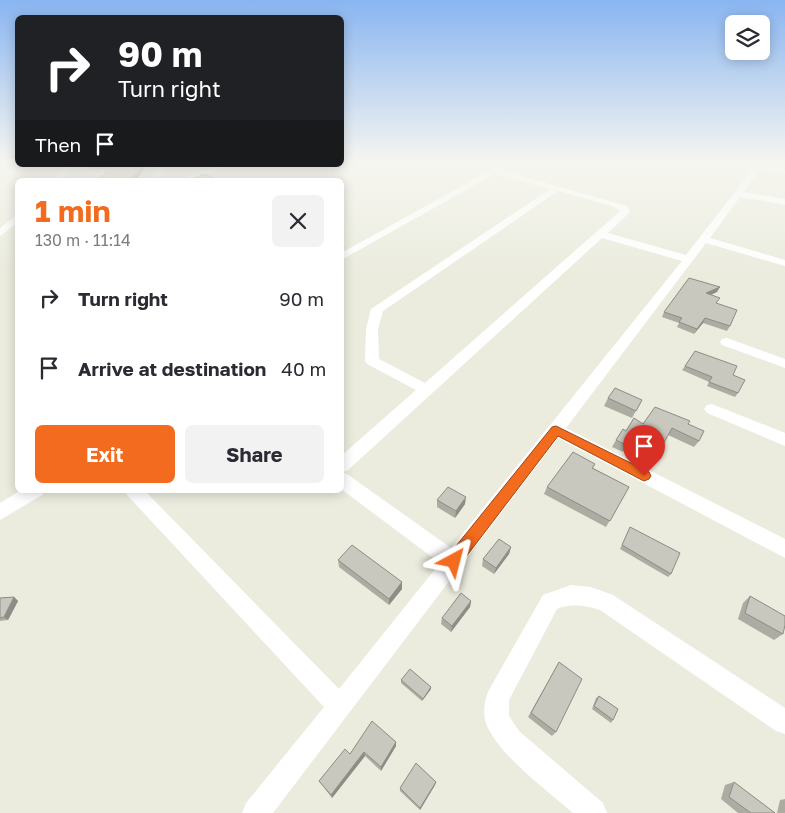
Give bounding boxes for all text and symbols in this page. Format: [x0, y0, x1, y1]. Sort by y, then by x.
map controls [725, 15, 770, 60]
button: layers [725, 15, 770, 60]
text: 90 m [118, 33, 202, 75]
icon: right [35, 35, 100, 100]
text: Turn right [118, 75, 221, 102]
icon: arrive [91, 130, 119, 158]
text: Then [35, 133, 81, 156]
text: 1 min [35, 193, 111, 229]
button: close [272, 195, 324, 247]
text: 130 m · 11:14 [35, 230, 131, 250]
icon: right [35, 284, 63, 312]
text: Turn right [78, 287, 168, 310]
text: 90 m [279, 287, 324, 310]
icon: arrive [35, 354, 63, 382]
text: Arrive at destination [78, 357, 266, 380]
text: 40 m [281, 357, 326, 380]
button: Exit [35, 425, 175, 483]
button: Share [185, 425, 324, 483]
pin [623, 425, 665, 476]
icon: arrive [630, 432, 658, 460]
position arrow [427, 534, 479, 586]

